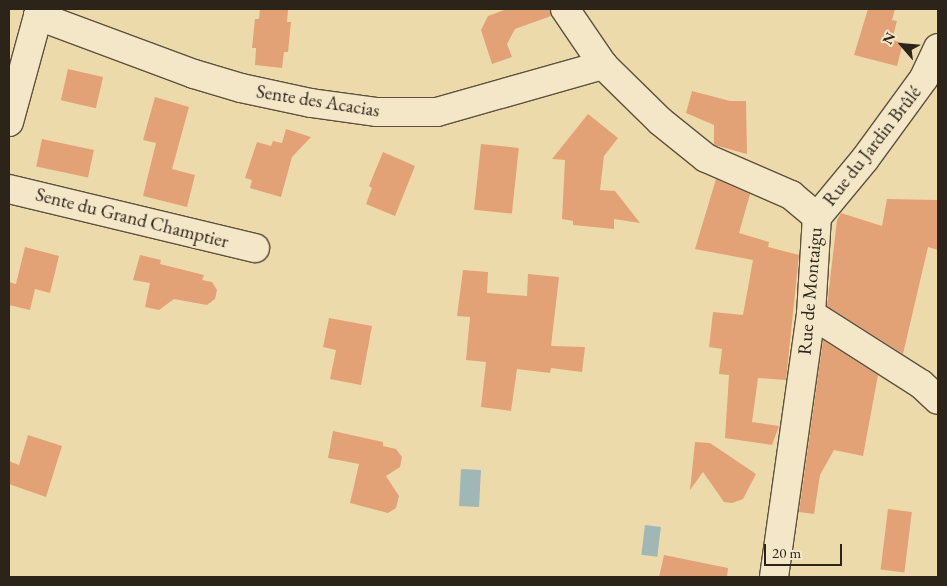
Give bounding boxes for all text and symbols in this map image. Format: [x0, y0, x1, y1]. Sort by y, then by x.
north arrow [877, 20, 927, 70]
text: N [878, 29, 899, 47]
street label: Sente des Acacias [255, 80, 381, 122]
street label: Rue du Jardin Brûlé [818, 81, 926, 211]
street label: Sente du Grand Champtier [33, 183, 231, 253]
street label: Rue de Montaigu [793, 226, 827, 356]
scale bar [767, 534, 844, 566]
text: 20 m [772, 543, 801, 562]

